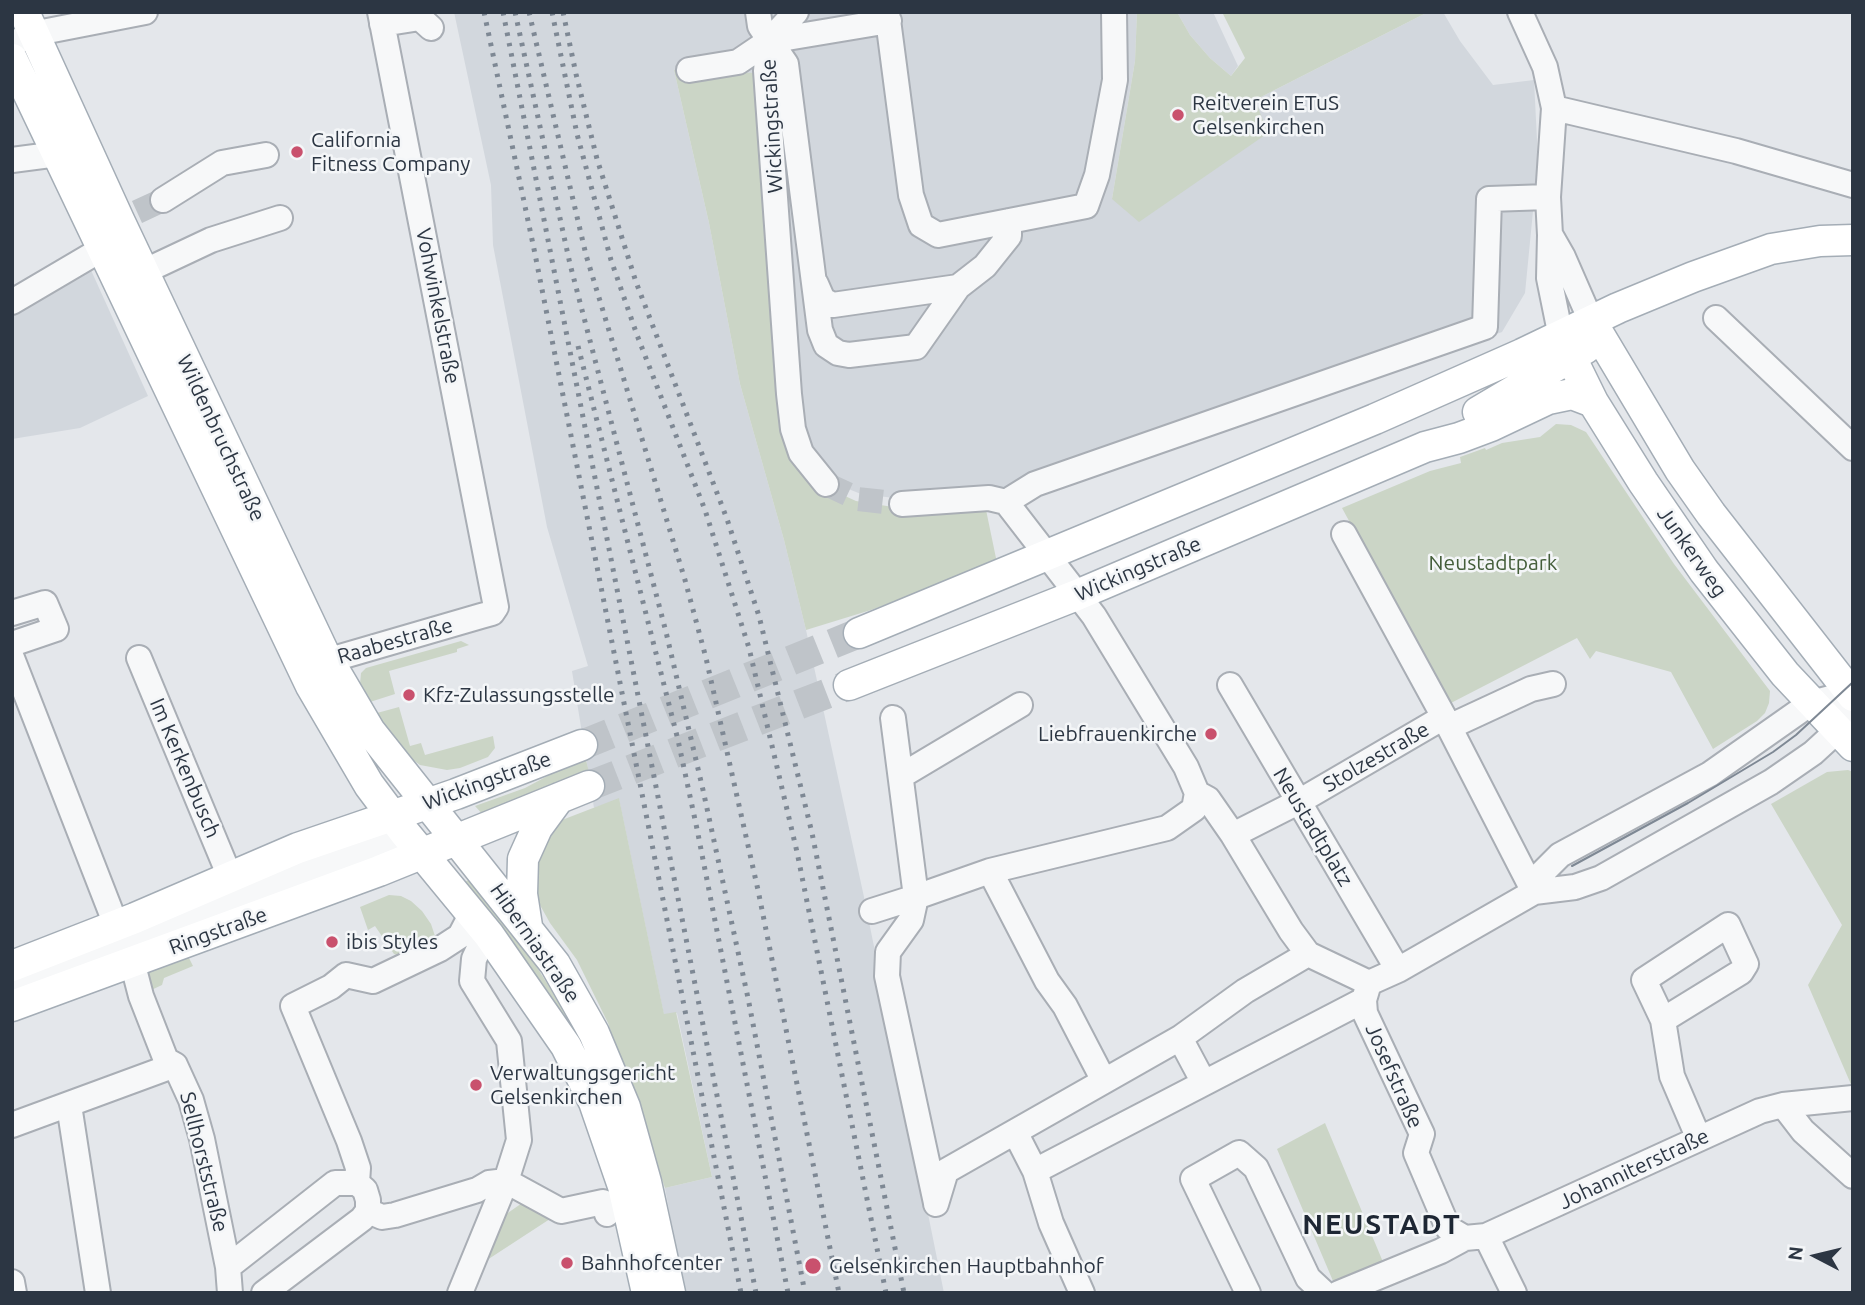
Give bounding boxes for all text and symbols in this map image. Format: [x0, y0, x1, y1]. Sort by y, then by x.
street label: Wickingstraße [756, 58, 788, 194]
place label: Reitverein ETuS Gelsenkirchen [1192, 90, 1339, 140]
marker: Reitverein ETuS Gelsenkirchen [1170, 107, 1186, 123]
place label: California Fitness Company [311, 127, 470, 177]
marker: California Fitness Company [289, 144, 305, 160]
street label: Vohwinkelstraße [411, 226, 465, 386]
street label: Wildenbruchstraße [171, 351, 271, 525]
street label: Junkerweg [1652, 502, 1732, 602]
street label: Wickingstraße [1071, 531, 1205, 607]
park label: Neustadtpark [1429, 550, 1557, 576]
street label: Raabestraße [334, 613, 456, 669]
place label: Kfz-Zulassungsstelle [423, 682, 614, 708]
marker: Kfz-Zulassungsstelle [401, 687, 417, 703]
street label: Im Kerkenbusch [144, 694, 226, 842]
street label: Stolzestraße [1318, 716, 1434, 798]
place label: Liebfrauenkirche [1038, 721, 1197, 747]
marker: Liebfrauenkirche [1203, 726, 1219, 742]
street label: Wickingstraße [419, 746, 555, 816]
street label: Neustadtplatz [1268, 763, 1358, 891]
street label: Hiberniastraße [485, 879, 585, 1007]
street label: Ringstraße [165, 902, 271, 960]
place label: ibis Styles [346, 929, 438, 955]
marker: ibis Styles [324, 934, 340, 950]
street label: Josefstraße [1360, 1020, 1428, 1132]
place label: Verwaltungsgericht Gelsenkirchen [490, 1060, 675, 1110]
marker: Verwaltungsgericht Gelsenkirchen [468, 1077, 484, 1093]
street label: Sellhorststraße [174, 1089, 234, 1235]
street label: Johanniterstraße [1555, 1123, 1713, 1215]
district label: NEUSTADT [1303, 1208, 1461, 1242]
north arrow [1781, 1221, 1851, 1291]
text: N [1783, 1245, 1807, 1262]
place label: Bahnhofcenter [581, 1250, 722, 1276]
place label: Gelsenkirchen Hauptbahnhof [829, 1253, 1104, 1279]
marker: Bahnhofcenter [559, 1255, 575, 1271]
marker: Gelsenkirchen Hauptbahnhof [803, 1256, 823, 1276]

